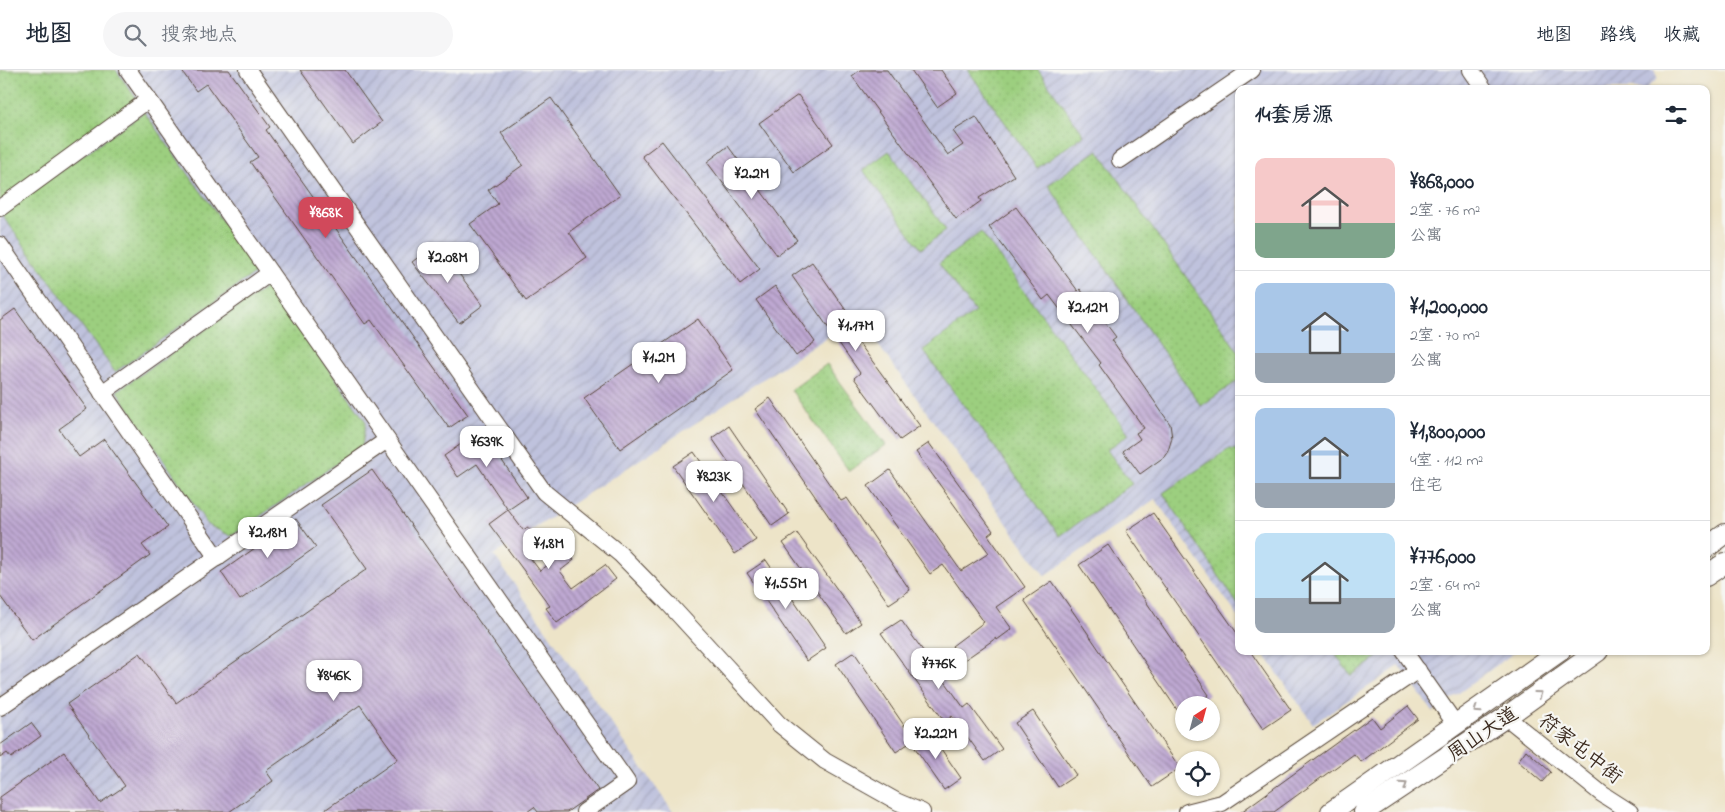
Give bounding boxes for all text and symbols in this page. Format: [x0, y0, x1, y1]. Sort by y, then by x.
search box [103, 12, 453, 57]
text: 地图 [25, 18, 73, 53]
icon: search [121, 21, 149, 49]
text: 搜索地点 [161, 22, 237, 49]
text: 地图 [1536, 23, 1572, 49]
text: 路线 [1600, 23, 1636, 49]
text: 收藏 [1664, 23, 1700, 49]
text: 14套房源 [1255, 101, 1333, 131]
icon: filters [1662, 101, 1690, 129]
pin: ¥2.2M [717, 158, 787, 200]
text: ¥2.2M [734, 162, 770, 186]
text: ¥868,000 [1410, 168, 1474, 198]
icon: home [1295, 178, 1355, 238]
pin: ¥868K [291, 196, 361, 239]
text: 2室 · 76 m² [1410, 199, 1480, 223]
text: ¥868K [309, 201, 343, 225]
text: 公寓 [1410, 224, 1442, 248]
pin: ¥2.08M [407, 242, 489, 284]
text: ¥2.08M [428, 246, 468, 270]
pin: ¥2.12M [1047, 292, 1129, 334]
text: ¥1,200,000 [1410, 293, 1488, 323]
text: ¥2.12M [1068, 296, 1108, 320]
icon: home [1295, 303, 1355, 363]
pin: ¥1.17M [815, 310, 897, 352]
text: ¥1.17M [838, 314, 874, 338]
text: 2室 · 70 m² [1410, 324, 1480, 348]
pin: ¥1.2M [624, 342, 694, 384]
text: ¥1.2M [643, 346, 675, 370]
text: 公寓 [1410, 349, 1442, 373]
text: ¥1,800,000 [1410, 418, 1485, 448]
pin: ¥639K [452, 426, 522, 468]
icon: home [1295, 428, 1355, 488]
text: ¥639K [471, 430, 503, 454]
text: 4室 · 112 m² [1410, 449, 1483, 473]
pin: ¥823K [679, 460, 749, 503]
text: ¥823K [697, 465, 731, 489]
text: 住宅 [1410, 474, 1442, 498]
pin: ¥2.18M [227, 516, 309, 559]
text: ¥2.18M [249, 521, 287, 545]
pin: ¥1.8M [514, 528, 584, 570]
text: ¥1.8M [534, 532, 564, 556]
text: ¥776,000 [1410, 543, 1476, 573]
icon: home [1295, 553, 1355, 613]
pin: ¥1.55M [745, 568, 827, 610]
text: ¥1.55M [765, 572, 807, 596]
text: 2室 · 64 m² [1410, 574, 1480, 598]
text: 公寓 [1410, 599, 1442, 623]
pin: ¥776K [904, 648, 974, 690]
text: ¥776K [922, 652, 956, 676]
pin: ¥846K [299, 660, 369, 702]
text: ¥846K [317, 664, 351, 688]
one-way arrow [1533, 691, 1542, 699]
north arrow [1175, 696, 1220, 741]
map controls [1175, 696, 1220, 796]
street label: 周山大道 [1442, 701, 1525, 769]
one-way arrow [1474, 704, 1483, 713]
street label: 符家屯中街 [1531, 708, 1628, 792]
pin: ¥2.22M [895, 718, 977, 760]
text: ¥2.22M [914, 722, 958, 746]
button: locate [1175, 751, 1220, 796]
one-way arrow [1399, 782, 1408, 791]

